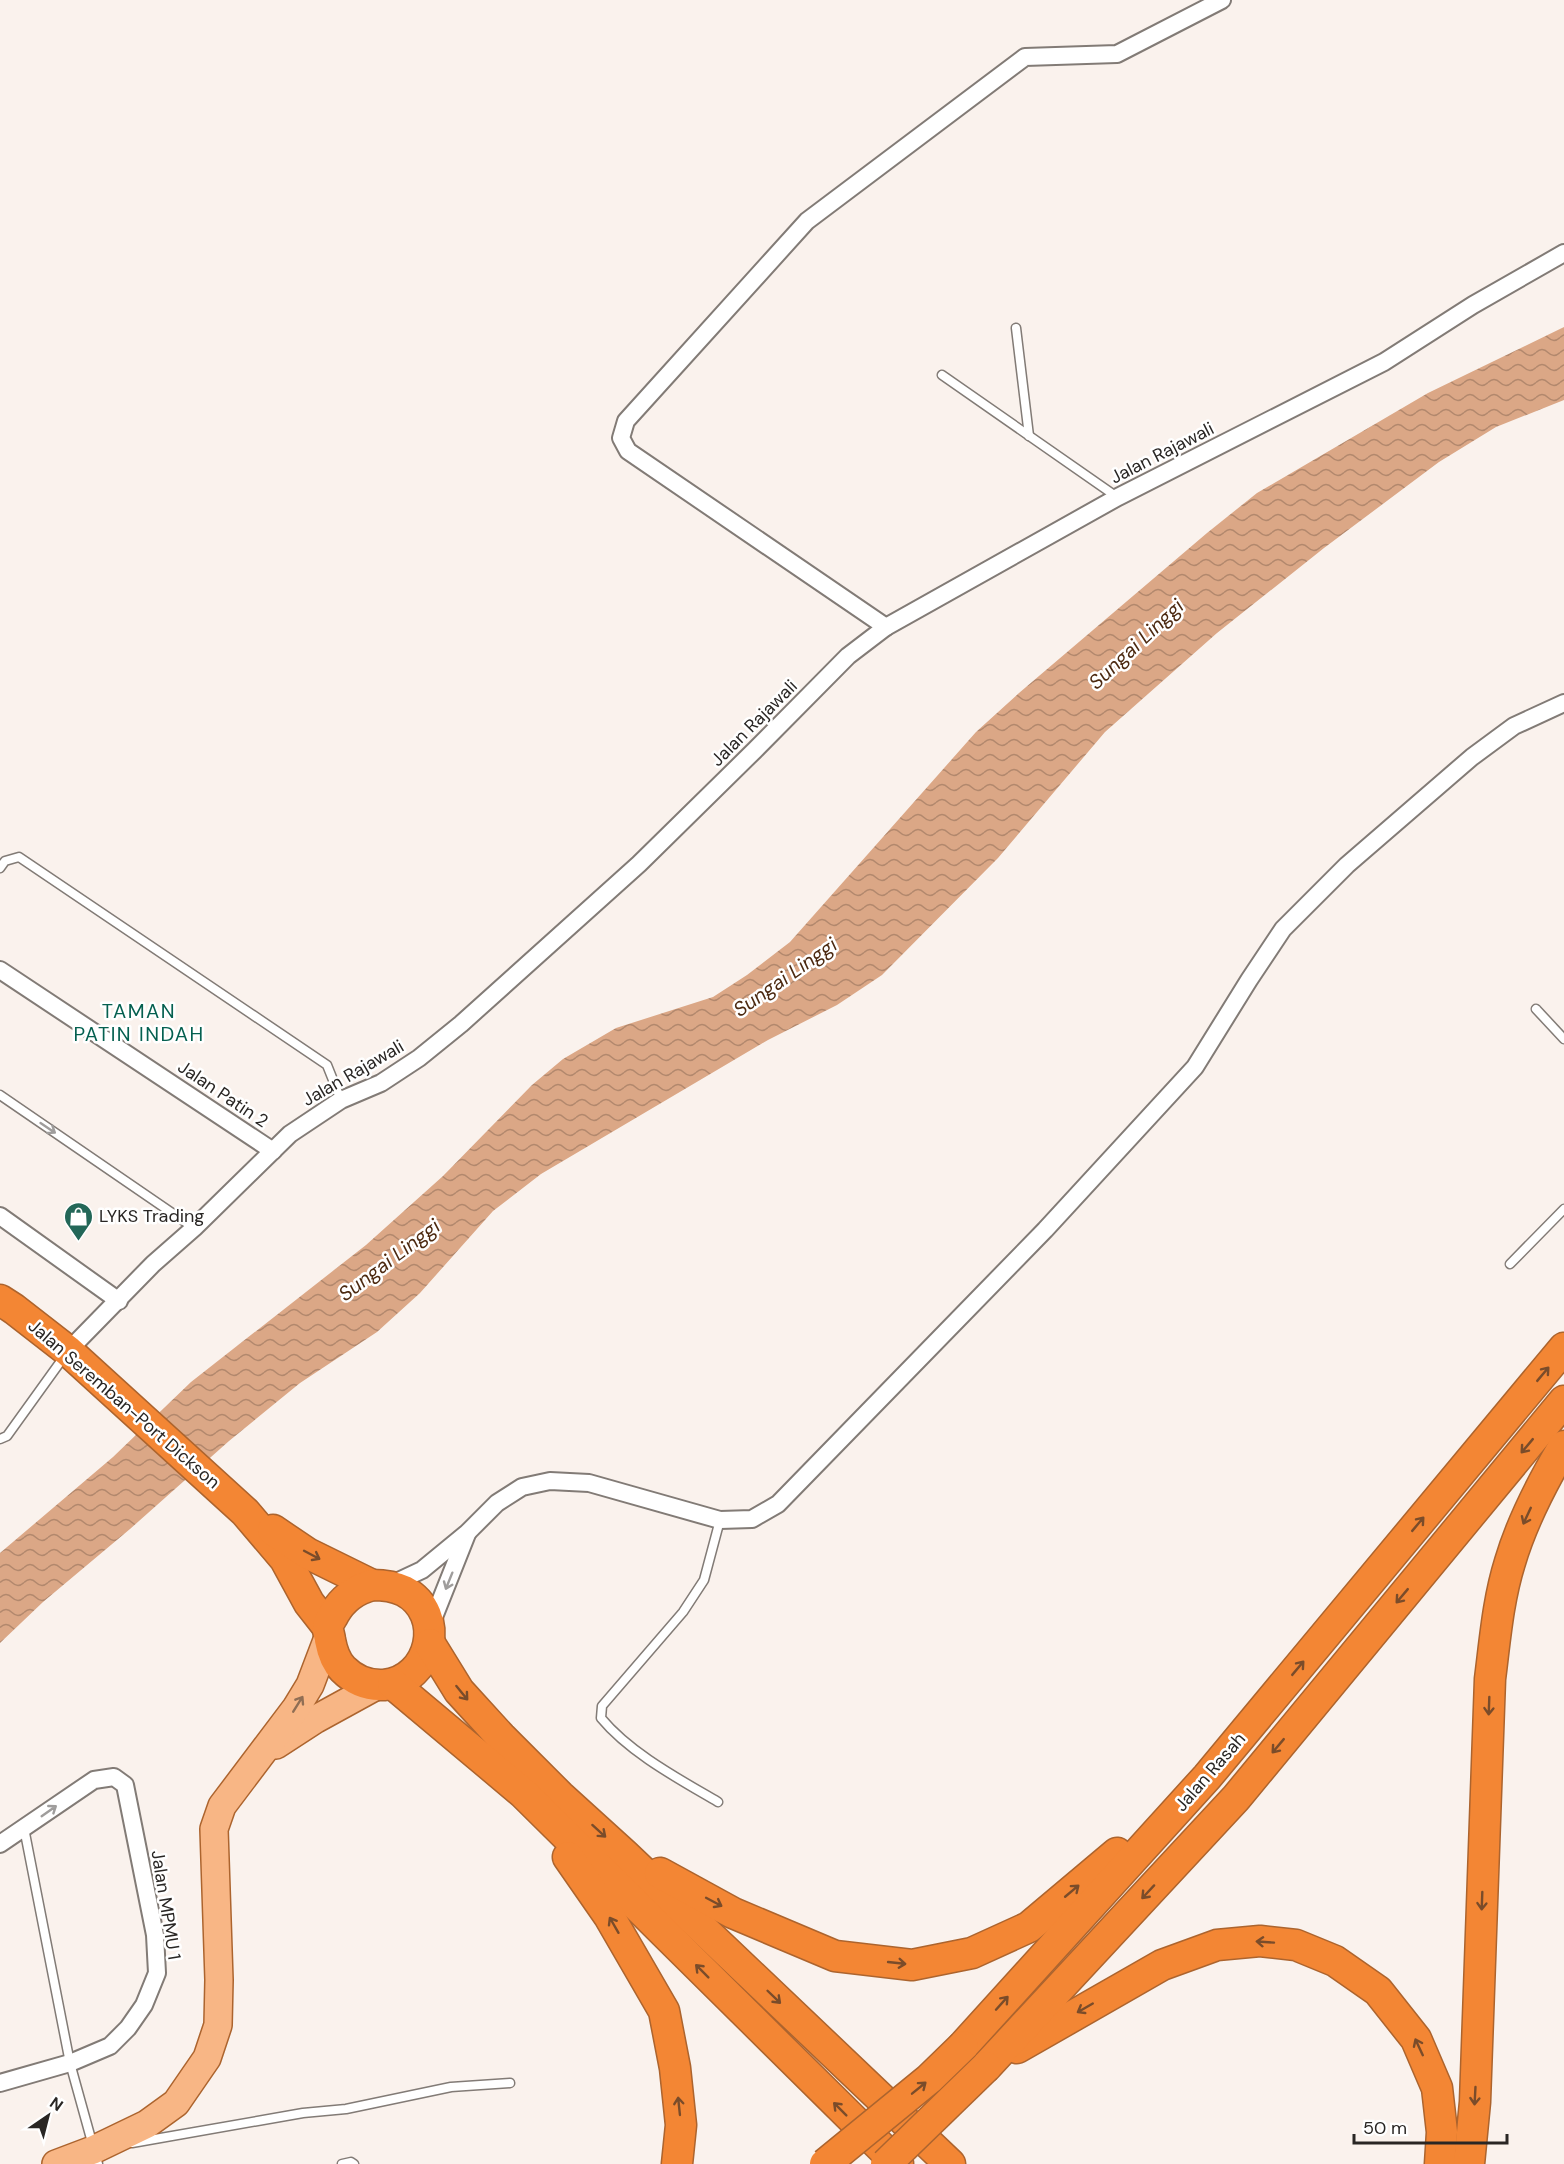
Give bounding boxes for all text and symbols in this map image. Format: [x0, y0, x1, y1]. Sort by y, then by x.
street label: Jalan Rajawali [1106, 417, 1218, 489]
water label: Sungai Linggi [1083, 592, 1190, 695]
street label: Jalan Rajawali [705, 674, 803, 772]
water label: Sungai Linggi [728, 931, 843, 1022]
district label: TAMAN PATIN INDAH [73, 998, 205, 1047]
street label: Jalan Rajawali [298, 1034, 408, 1112]
street label: Jalan Patin 2 [173, 1055, 273, 1133]
one-way arrow [40, 1122, 56, 1134]
shop icon: LYKS Trading [62, 1200, 94, 1242]
place label: LYKS Trading [99, 1204, 204, 1228]
water label: Sungai Linggi [333, 1212, 446, 1307]
street label: Jalan Seremban-Port Dickson [23, 1314, 225, 1494]
one-way arrow [1536, 1366, 1549, 1382]
one-way arrow [1520, 1438, 1533, 1454]
one-way arrow [1520, 1507, 1532, 1525]
one-way arrow [1411, 1517, 1425, 1532]
one-way arrow [303, 1550, 321, 1561]
one-way arrow [443, 1571, 454, 1589]
one-way arrow [1396, 1588, 1409, 1604]
one-way arrow [1291, 1661, 1305, 1676]
one-way arrow [455, 1685, 468, 1701]
one-way arrow [293, 1696, 305, 1713]
one-way arrow [1483, 1696, 1495, 1716]
street label: Jalan Rasah [1169, 1727, 1251, 1817]
one-way arrow [1272, 1738, 1285, 1754]
one-way arrow [40, 1805, 56, 1817]
one-way arrow [591, 1824, 606, 1838]
street label: Jalan MPMU 1 [145, 1848, 187, 1962]
one-way arrow [1064, 1884, 1079, 1898]
one-way arrow [1141, 1884, 1155, 1899]
one-way arrow [1476, 1891, 1488, 1911]
one-way arrow [705, 1896, 722, 1908]
one-way arrow [608, 1917, 620, 1934]
one-way arrow [1256, 1936, 1275, 1947]
one-way arrow [887, 1958, 906, 1969]
one-way arrow [695, 1964, 710, 1979]
one-way arrow [766, 1990, 781, 2004]
one-way arrow [995, 1995, 1010, 2010]
one-way arrow [1077, 2002, 1094, 2014]
one-way arrow [1413, 2038, 1424, 2056]
one-way arrow [911, 2081, 927, 2094]
north arrow [18, 2086, 78, 2146]
one-way arrow [1469, 2086, 1480, 2106]
text: N [46, 2092, 67, 2116]
one-way arrow [673, 2096, 684, 2116]
one-way arrow [833, 2102, 848, 2116]
scale bar [1354, 2107, 1507, 2145]
text: 50 m [1363, 2116, 1407, 2140]

